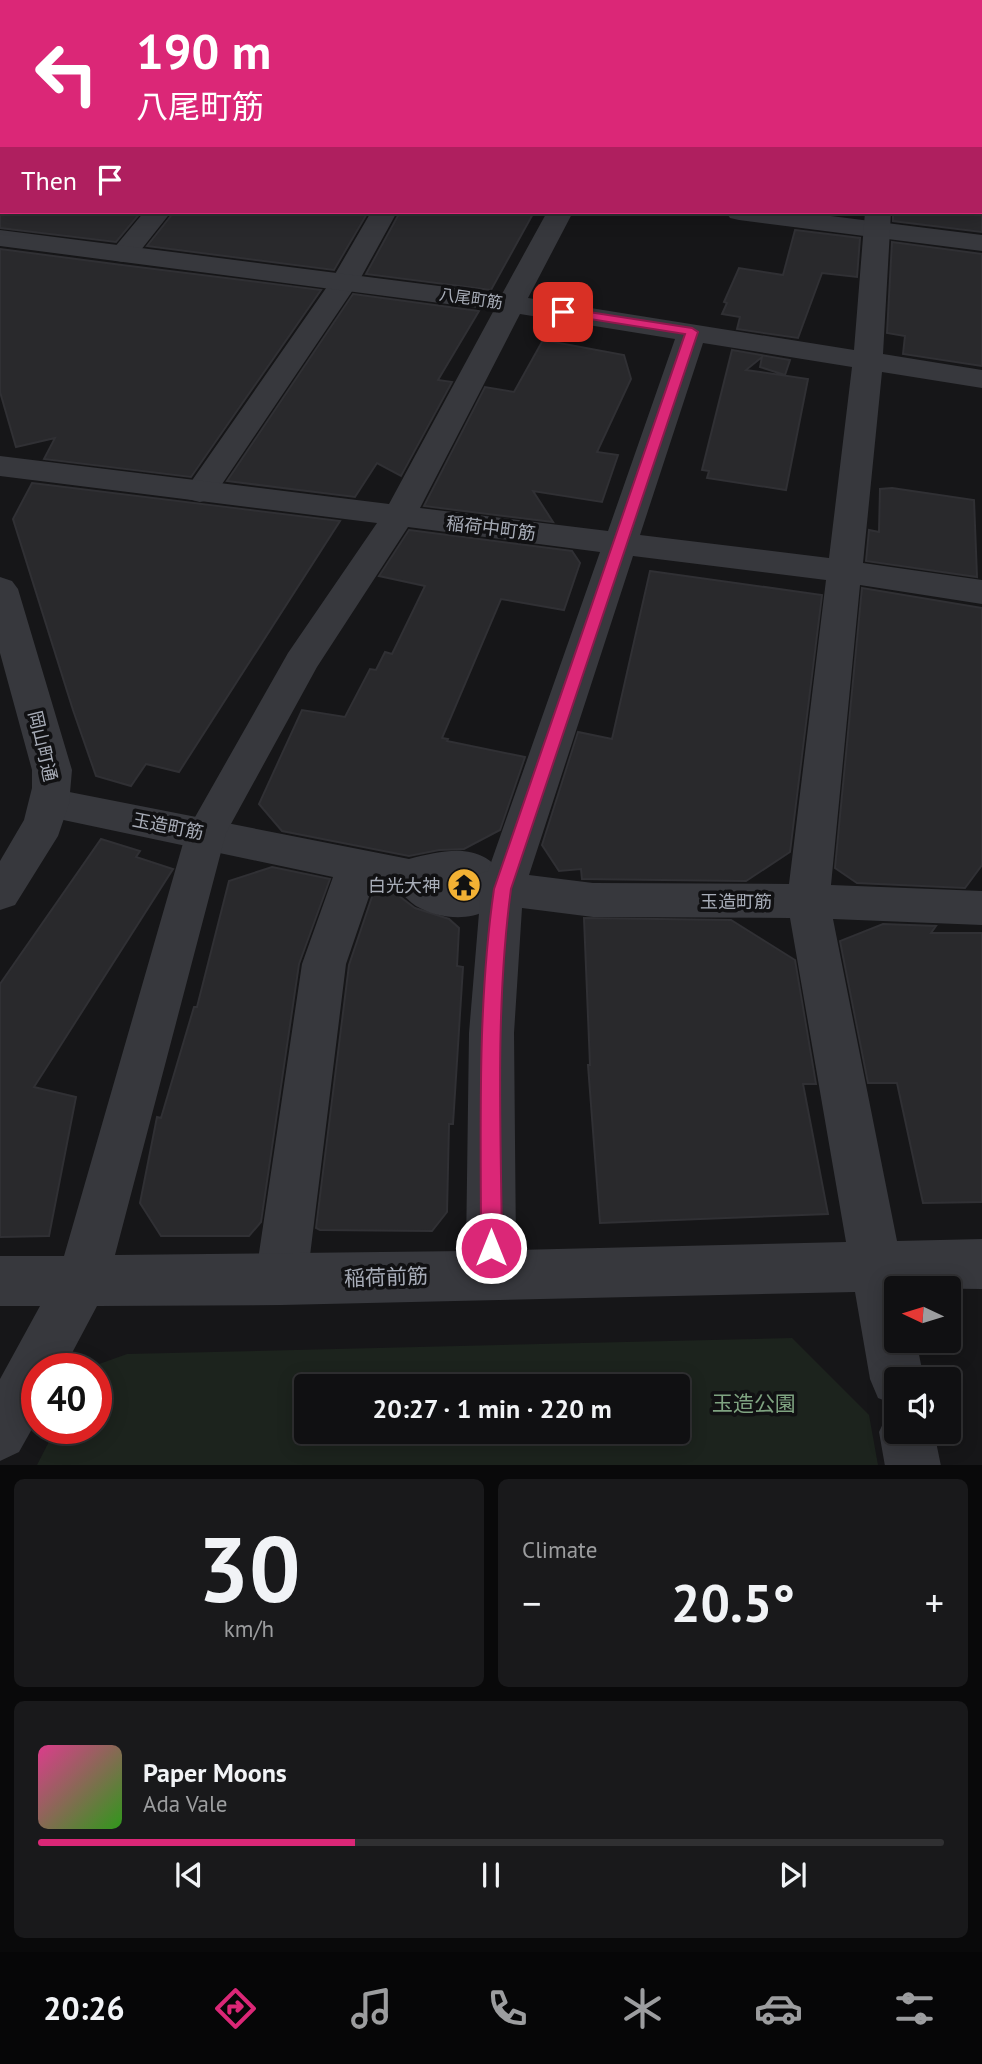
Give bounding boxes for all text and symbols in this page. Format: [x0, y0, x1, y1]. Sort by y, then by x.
text: 190 m [136, 19, 271, 83]
icon: left [21, 28, 112, 119]
text: 八尾町筋 [136, 85, 264, 127]
icon: arrive [91, 161, 129, 199]
text: Then [21, 164, 77, 197]
pin [533, 282, 593, 342]
street label: 八尾町筋 [438, 284, 504, 312]
icon: arrive [544, 293, 582, 331]
street label: 稲荷中町筋 [445, 511, 537, 545]
street label: 岡山町通 [24, 708, 62, 784]
street label: 玉造町筋 [130, 808, 206, 844]
temple icon: 白光大神 [445, 866, 483, 904]
place label: 白光大神 [368, 874, 440, 897]
street label: 玉造町筋 [700, 890, 772, 913]
position arrow [454, 1211, 528, 1285]
street label: 稲荷前筋 [344, 1262, 428, 1292]
north arrow [884, 1276, 961, 1353]
map controls [884, 1276, 961, 1444]
speed limit sign: 40 [21, 1353, 112, 1444]
button: sound [884, 1367, 961, 1444]
park label: 玉造公園 [712, 1390, 796, 1417]
text: 20:27 · 1 min · 220 m [372, 1392, 612, 1425]
text: 30 [197, 1509, 301, 1627]
text: Climate [522, 1535, 597, 1564]
text: 20.5° [671, 1569, 795, 1636]
text: − [522, 1578, 541, 1627]
text: + [925, 1578, 944, 1627]
text: km/h [224, 1614, 274, 1643]
text: Paper Moons [143, 1756, 287, 1789]
text: Ada Vale [143, 1789, 227, 1818]
icon: previous [170, 1856, 208, 1894]
icon: pause [472, 1856, 510, 1894]
icon: next [774, 1856, 812, 1894]
icon: directions [211, 1984, 260, 2033]
icon: music [347, 1984, 396, 2033]
icon: phone [483, 1984, 532, 2033]
icon: climate [618, 1984, 667, 2033]
icon: car [754, 1984, 803, 2033]
icon: filters [890, 1984, 939, 2033]
text: 20:26 [43, 1987, 125, 2029]

